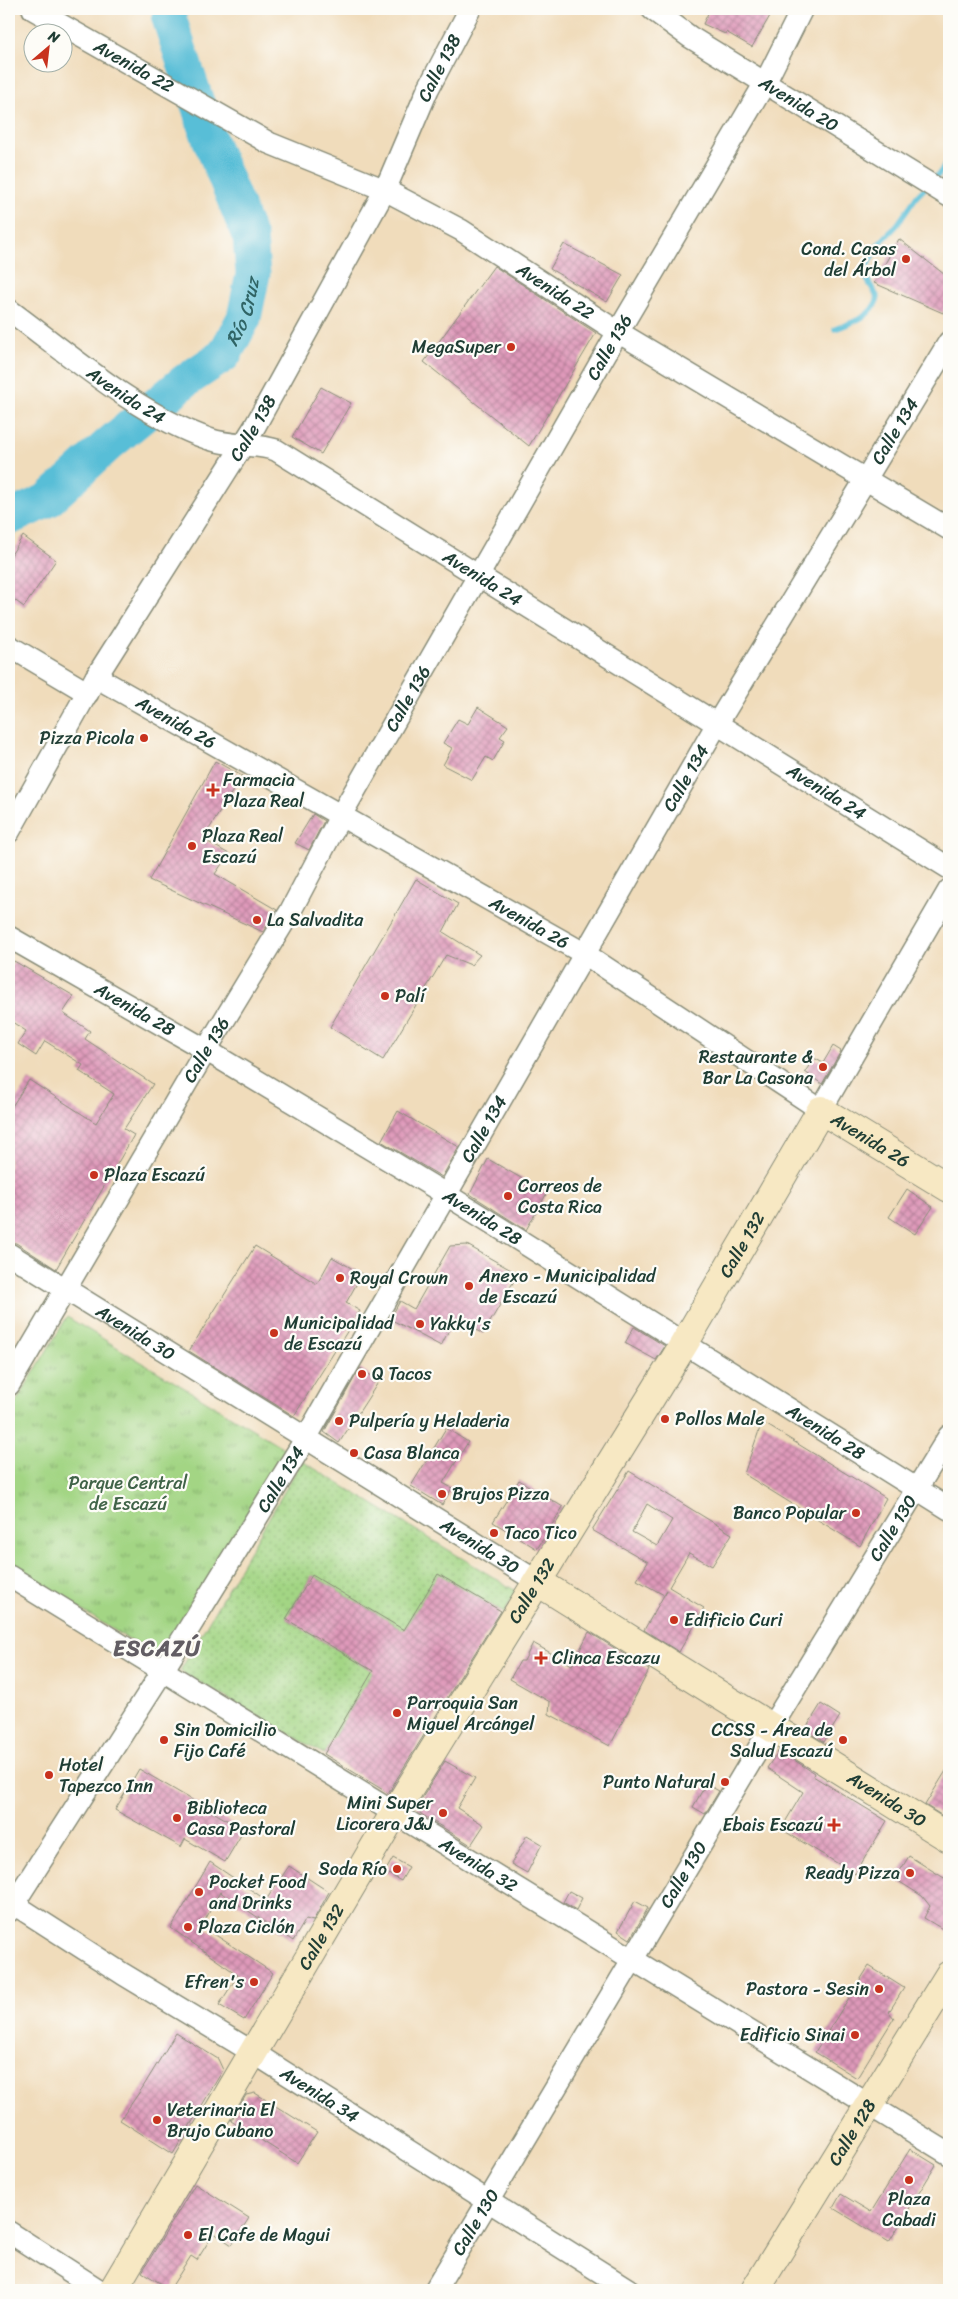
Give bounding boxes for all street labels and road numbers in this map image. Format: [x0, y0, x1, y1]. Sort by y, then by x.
street label: Calle 138 [408, 28, 470, 107]
street label: Avenida 22 [87, 30, 180, 102]
street label: Avenida 20 [752, 66, 845, 141]
street label: Avenida 22 [509, 253, 601, 329]
street label: Calle 136 [577, 308, 641, 387]
street label: Avenida 24 [79, 357, 172, 433]
street label: Calle 138 [220, 389, 285, 468]
street label: Calle 134 [862, 391, 928, 471]
street label: Avenida 24 [435, 541, 529, 615]
street label: Calle 136 [376, 659, 440, 738]
street label: Avenida 26 [129, 686, 222, 758]
street label: Calle 134 [654, 738, 718, 818]
street label: Avenida 24 [779, 754, 873, 829]
street label: Avenida 26 [482, 886, 575, 958]
street label: Avenida 28 [88, 973, 181, 1045]
street label: Calle 136 [174, 1010, 239, 1089]
street label: Calle 134 [452, 1089, 516, 1169]
street label: Avenida 26 [824, 1103, 916, 1177]
street label: Avenida 28 [435, 1179, 528, 1254]
street label: Calle 132 [710, 1205, 774, 1284]
street label: Avenida 30 [89, 1295, 182, 1369]
street label: Avenida 28 [779, 1394, 872, 1469]
street label: Calle 134 [248, 1440, 313, 1519]
street label: Calle 130 [860, 1488, 926, 1568]
street label: Avenida 30 [433, 1508, 526, 1583]
street label: Calle 132 [499, 1552, 564, 1630]
street label: Avenida 30 [840, 1762, 933, 1836]
street label: Avenida 32 [432, 1828, 524, 1901]
street label: Calle 130 [651, 1835, 716, 1914]
street label: Calle 132 [289, 1898, 354, 1976]
street label: Avenida 34 [273, 2057, 366, 2132]
street label: Calle 128 [819, 2093, 885, 2172]
street label: Calle 130 [443, 2182, 508, 2262]

